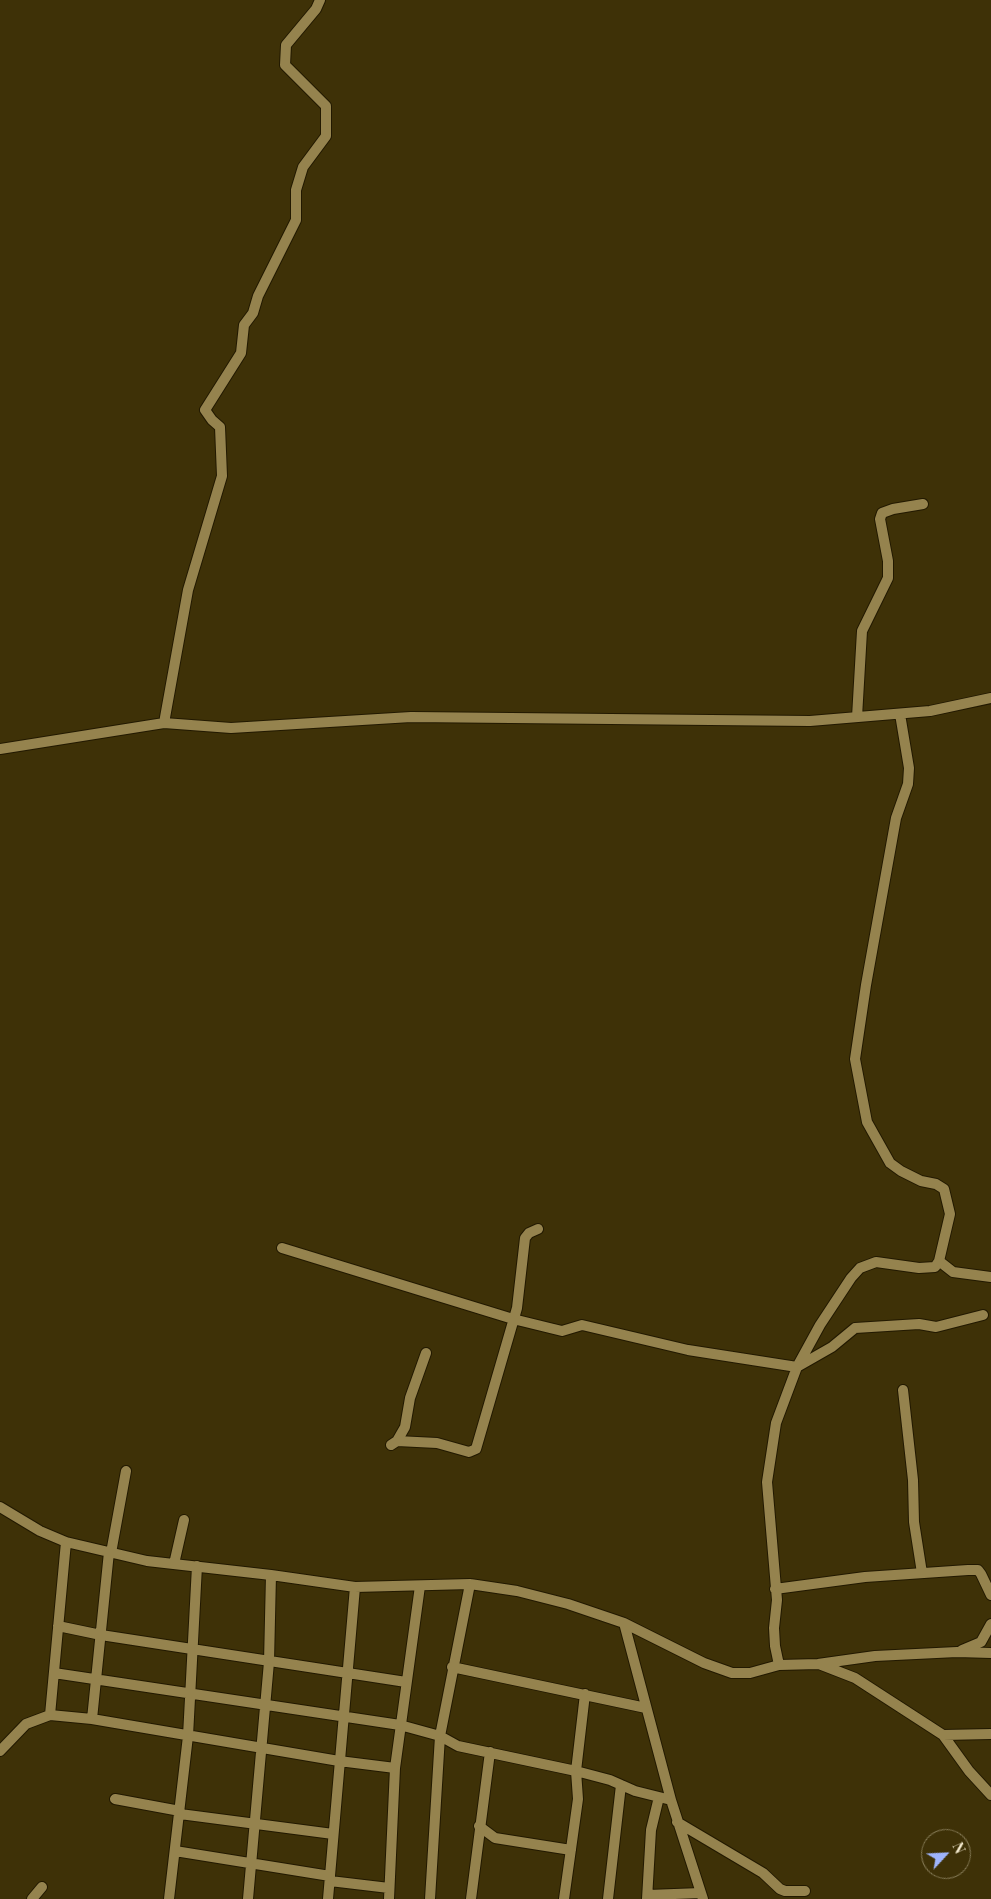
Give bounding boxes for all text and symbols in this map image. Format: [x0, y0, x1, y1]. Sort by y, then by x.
north arrow [921, 1829, 971, 1879]
text: N [948, 1839, 970, 1856]

